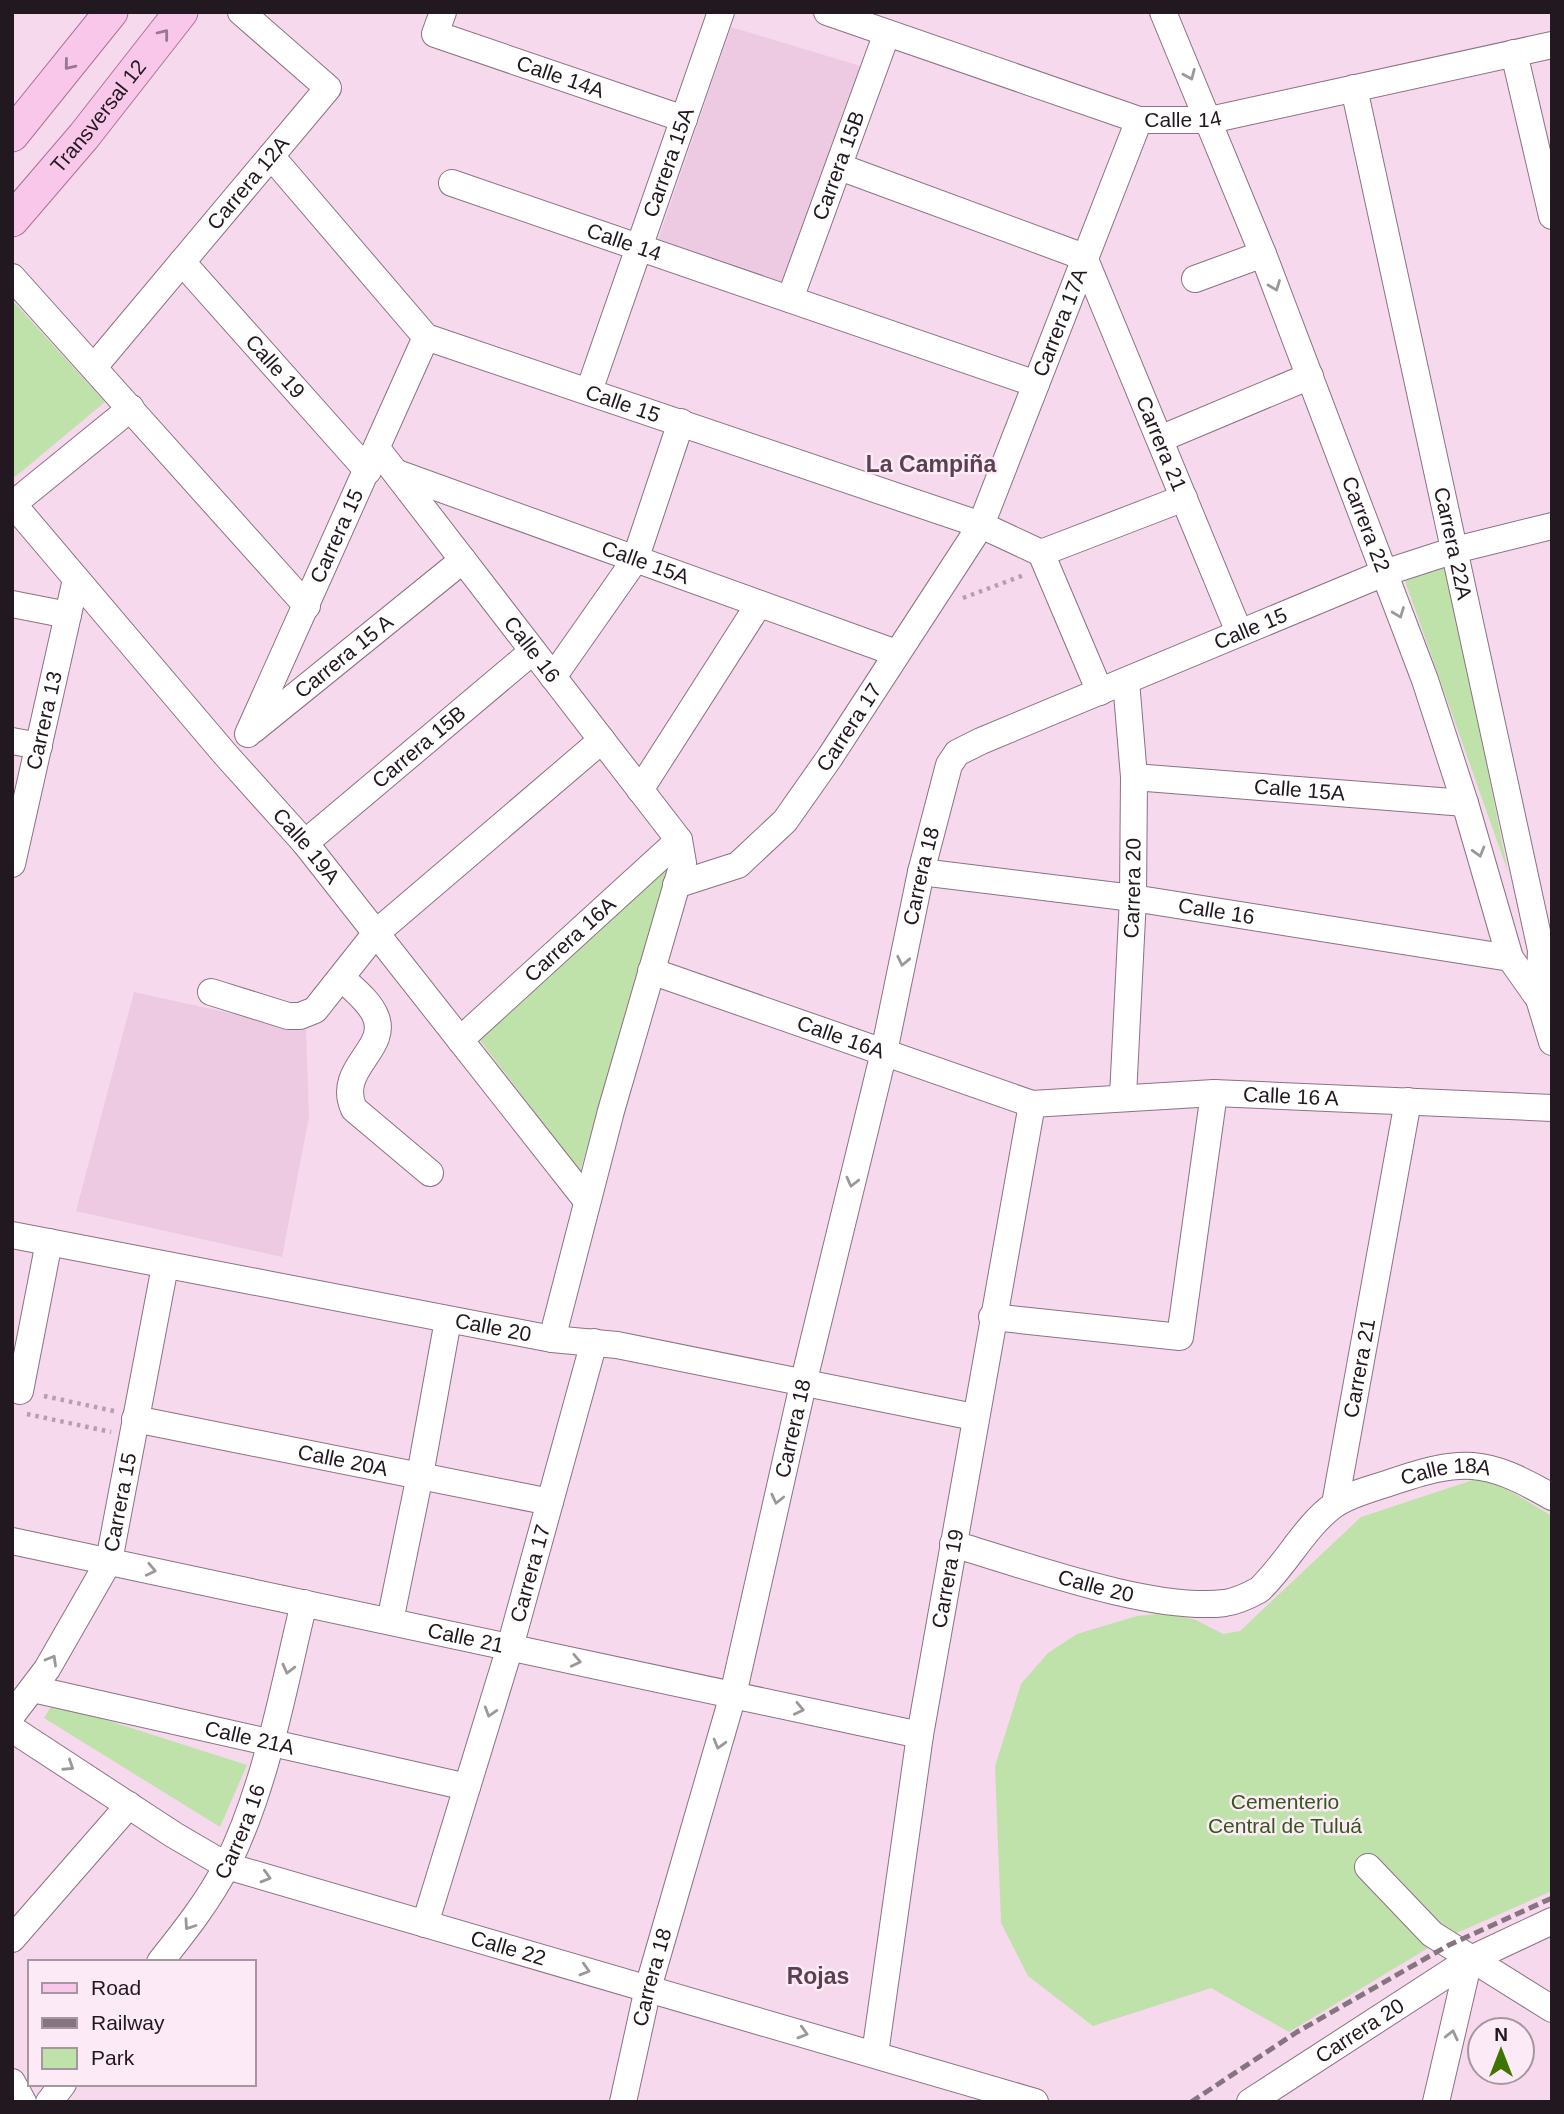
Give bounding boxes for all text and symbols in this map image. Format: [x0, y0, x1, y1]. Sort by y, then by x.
one-way arrow [155, 30, 168, 42]
street label: Calle 14A [514, 51, 607, 102]
street label: Transversal 12 [46, 55, 150, 177]
one-way arrow [64, 58, 77, 70]
one-way arrow [1182, 68, 1196, 80]
street label: Carrera 15A [638, 104, 698, 220]
street label: Calle 14 [1144, 106, 1224, 131]
street label: Carrera 15B [808, 108, 869, 223]
street label: Carrera 12A [202, 132, 293, 234]
street label: Calle 14 [584, 218, 665, 265]
street label: Carrera 17A [1028, 265, 1091, 380]
one-way arrow [1267, 279, 1281, 291]
street label: Calle 19 [241, 330, 310, 403]
street label: Calle 15 [583, 380, 663, 426]
street label: Carrera 21 [1132, 393, 1191, 494]
district label: La Campiña [866, 451, 996, 477]
street label: Carrera 22 [1338, 473, 1395, 575]
street label: Carrera 15 [305, 485, 367, 586]
street label: Carrera 22A [1430, 485, 1477, 602]
street label: Calle 15A [599, 536, 692, 588]
street label: Calle 15 [1210, 603, 1290, 654]
one-way arrow [1391, 607, 1405, 619]
street label: Carrera 15 A [290, 610, 397, 702]
street label: Calle 16 [500, 612, 565, 687]
street label: Carrera 13 [21, 669, 66, 772]
street label: Carrera 17 [812, 679, 886, 776]
street label: Carrera 15B [367, 701, 470, 792]
street label: Calle 15A [1253, 774, 1346, 805]
street label: Calle 19A [268, 803, 345, 888]
street label: Carrera 18 [898, 824, 943, 927]
street label: Carrera 20 [1119, 838, 1144, 939]
one-way arrow [1471, 846, 1486, 858]
street label: Carrera 16A [520, 892, 620, 986]
street label: Calle 16 [1177, 893, 1256, 928]
one-way arrow [896, 955, 911, 967]
street label: Calle 16A [794, 1011, 888, 1063]
street label: Calle 16 A [1243, 1082, 1339, 1110]
one-way arrow [846, 1176, 860, 1188]
street label: Calle 20 [453, 1309, 533, 1346]
street label: Carrera 21 [1339, 1317, 1379, 1420]
street label: Carrera 18 [770, 1377, 815, 1480]
street label: Calle 20A [296, 1440, 390, 1480]
street label: Carrera 15 [99, 1451, 140, 1554]
street label: Calle 18A [1398, 1454, 1493, 1489]
one-way arrow [771, 1493, 785, 1505]
street label: Carrera 17 [505, 1522, 554, 1625]
street label: Carrera 19 [927, 1527, 967, 1630]
one-way arrow [145, 1562, 157, 1576]
street label: Calle 20 [1056, 1565, 1136, 1606]
street label: Calle 21 [426, 1618, 506, 1657]
one-way arrow [570, 1653, 582, 1668]
one-way arrow [44, 1655, 57, 1667]
one-way arrow [282, 1663, 296, 1675]
one-way arrow [793, 1700, 805, 1715]
one-way arrow [483, 1706, 498, 1718]
street label: Calle 21A [203, 1716, 297, 1759]
one-way arrow [712, 1738, 727, 1750]
one-way arrow [62, 1758, 75, 1771]
street label: Carrera 16 [210, 1781, 269, 1883]
park label: Cementerio Central de Tuluá [1208, 1790, 1362, 1837]
one-way arrow [260, 1869, 272, 1884]
one-way arrow [184, 1917, 197, 1930]
street label: Calle 22 [468, 1926, 549, 1970]
street label: Carrera 18 [628, 1926, 676, 2028]
legend [28, 1960, 256, 2086]
one-way arrow [578, 1961, 590, 1976]
district label: Rojas [787, 1963, 849, 1989]
text: Road [91, 1976, 141, 1999]
street label: Carrera 20 [1311, 1993, 1408, 2067]
text: Railway [91, 2011, 165, 2034]
north arrow [1466, 2016, 1536, 2086]
text: N [1494, 2024, 1508, 2045]
one-way arrow [797, 2025, 809, 2040]
one-way arrow [1443, 2029, 1458, 2041]
text: Park [91, 2046, 135, 2069]

